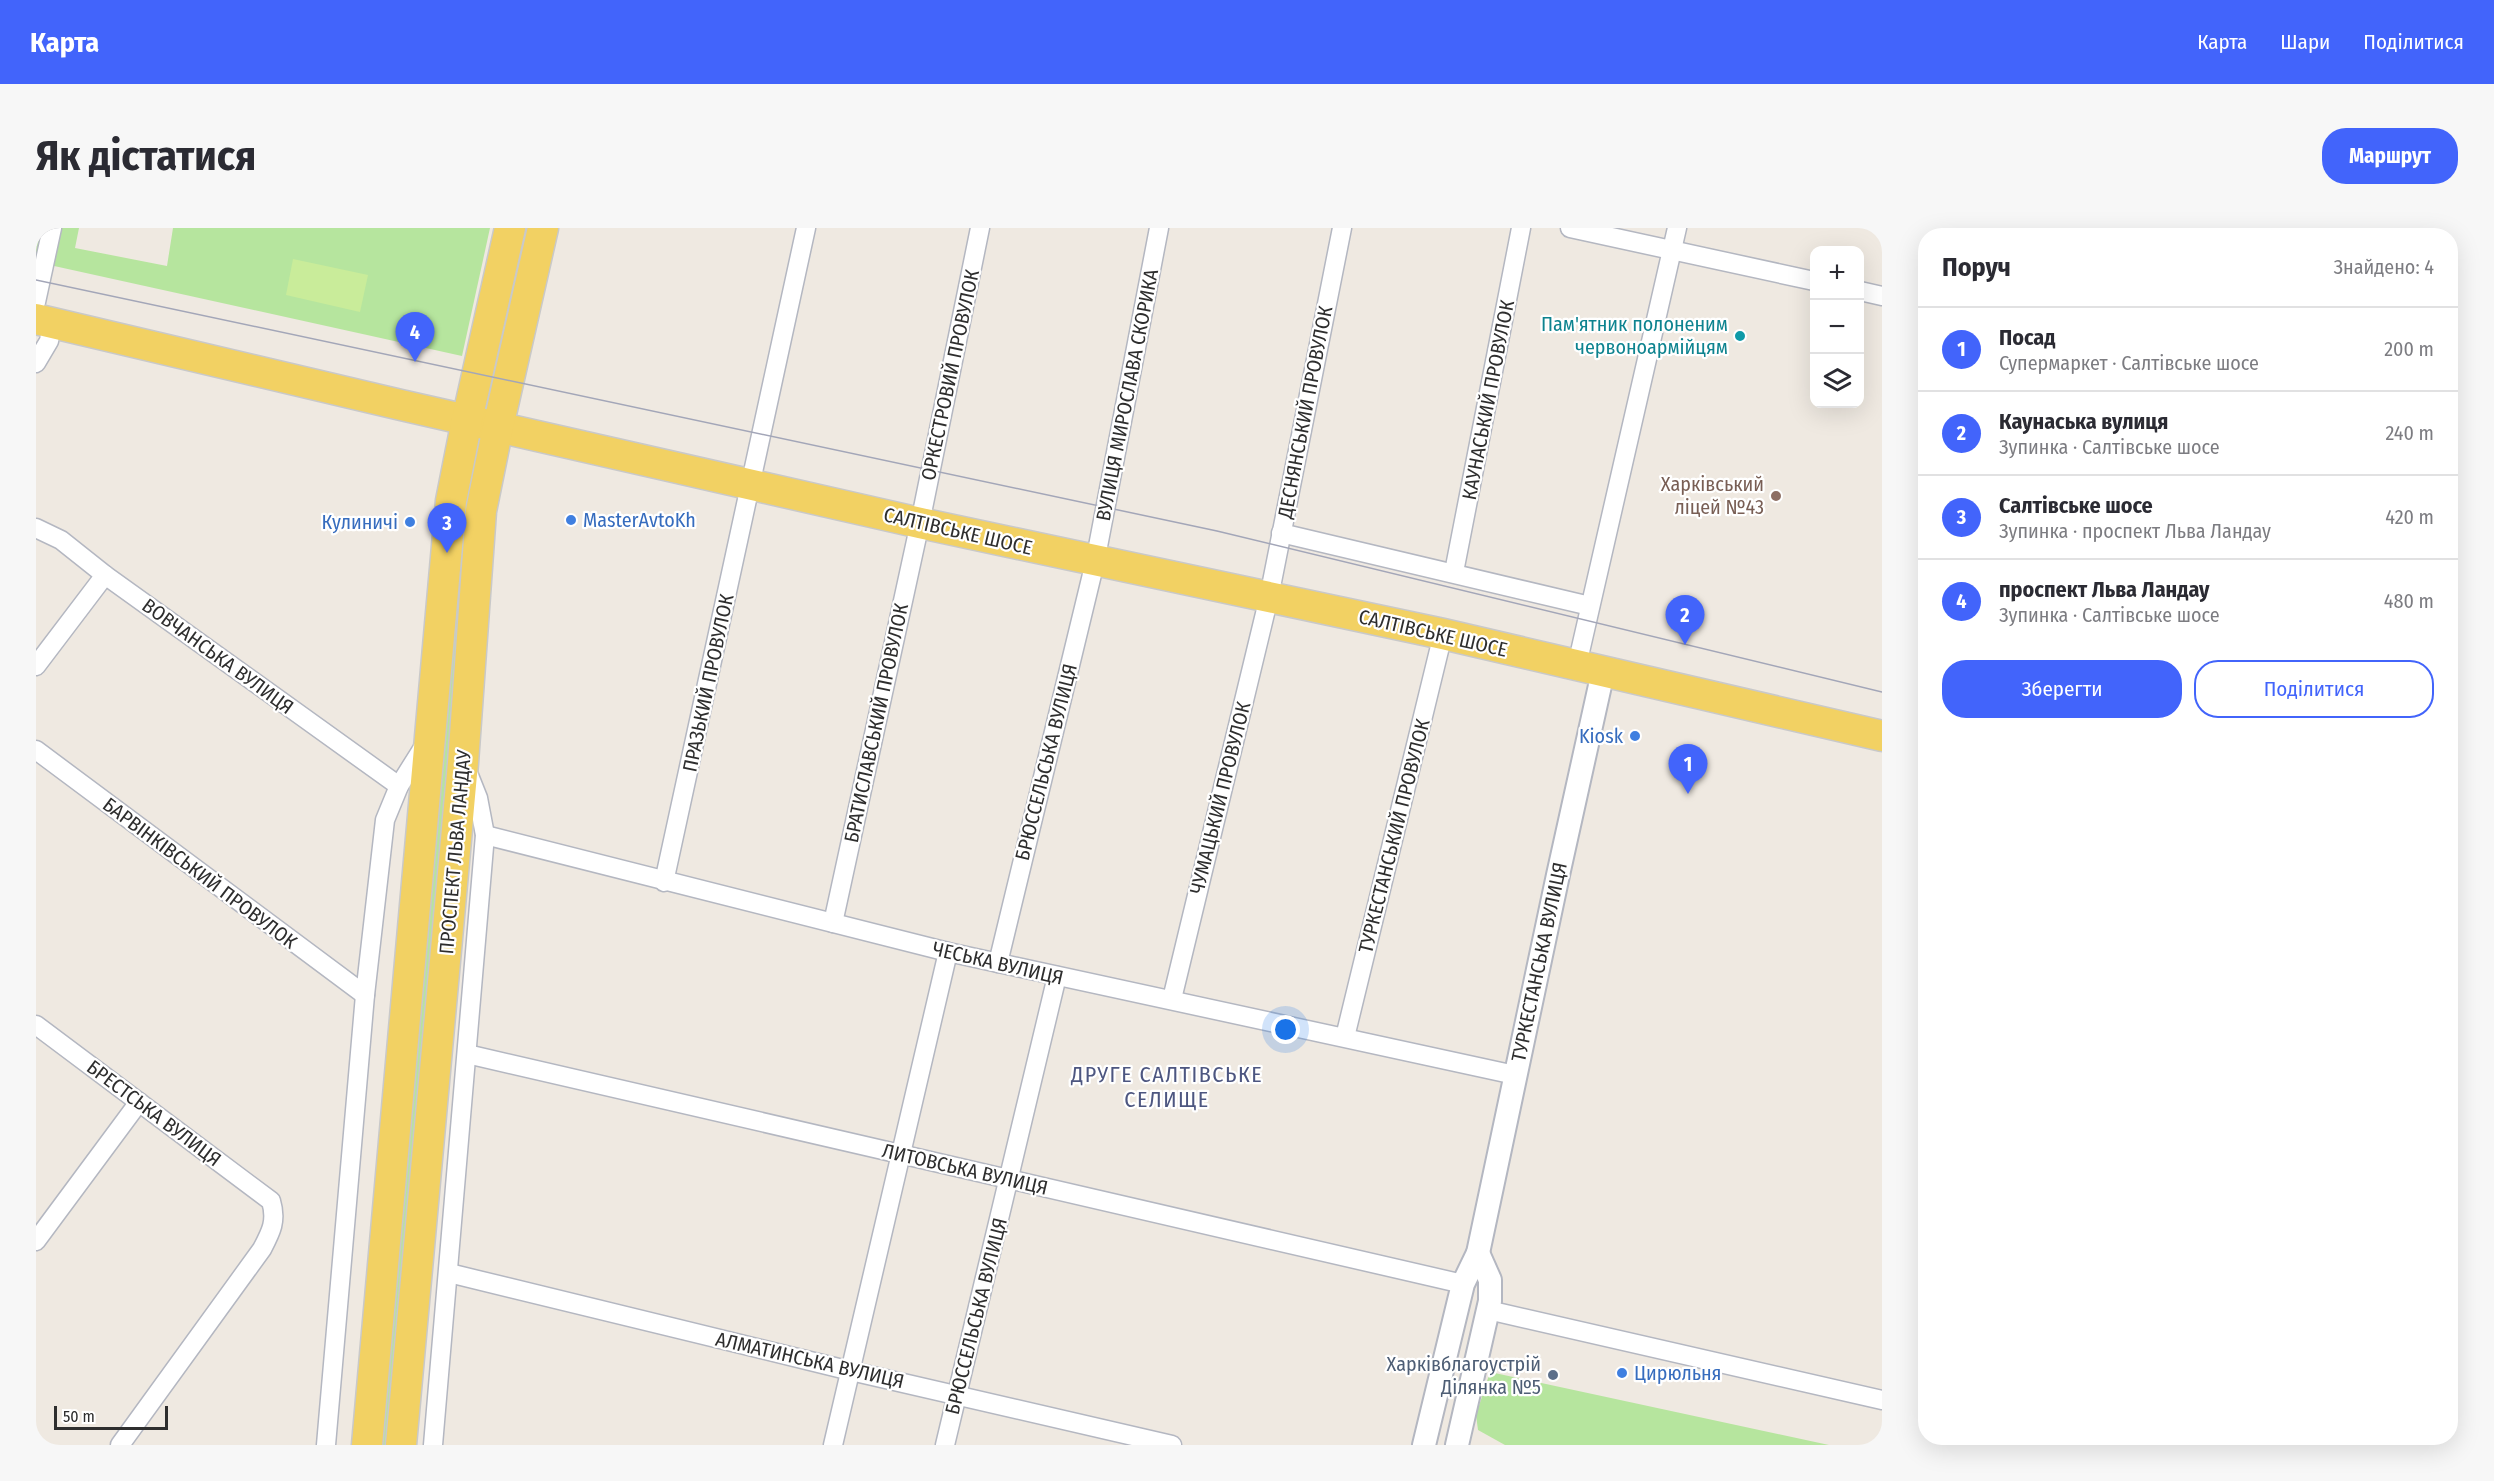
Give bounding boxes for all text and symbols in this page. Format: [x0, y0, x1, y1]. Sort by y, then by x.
text: Карта [30, 26, 99, 59]
text: Карта [2197, 29, 2247, 55]
text: Шари [2280, 29, 2330, 55]
text: Поділитися [2363, 29, 2464, 55]
button: Маршрут [2322, 128, 2458, 184]
text: Як дістатися [36, 131, 256, 181]
map controls [1810, 246, 1864, 408]
button: + [1810, 246, 1864, 300]
text: Поруч [1942, 252, 2011, 283]
text: Знайдено: 4 [2334, 255, 2434, 279]
street label: ОРКЕСТРОВИЙ ПРОВУЛОК [916, 267, 984, 483]
street label: ВУЛИЦЯ МИРОСЛАВА СКОРИКА [1091, 267, 1163, 523]
street label: КАУНАСЬКИЙ ПРОВУЛОК [1457, 298, 1519, 502]
button: − [1810, 300, 1864, 354]
street label: ДЕСНЯНСЬКИЙ ПРОВУЛОК [1272, 304, 1337, 521]
pin: 4 [396, 312, 434, 362]
place label: Пам'ятник полоненим червоноармійцям [1541, 312, 1728, 359]
text: Посад [1999, 324, 2055, 351]
marker: Пам'ятник полоненим червоноармійцям [1733, 329, 1747, 343]
text: 1 [1957, 337, 1966, 361]
text: 200 m [2384, 337, 2434, 361]
text: Супермаркет · Салтівське шосе [1999, 351, 2259, 375]
button: layers [1810, 354, 1864, 408]
text: Каунаська вулиця [1999, 408, 2168, 435]
text: 2 [1957, 421, 1966, 445]
text: 240 m [2385, 421, 2434, 445]
text: Зупинка · Салтівське шосе [1999, 435, 2220, 459]
place label: Харківський ліцей №43 [1661, 472, 1764, 519]
marker: Харківський ліцей №43 [1769, 489, 1783, 503]
text: Салтівське шосе [1999, 492, 2153, 519]
street label: САЛТІВСЬКЕ ШОСЕ [881, 502, 1035, 560]
pin: 3 [428, 504, 466, 553]
text: 3 [1957, 505, 1966, 529]
text: 420 m [2385, 505, 2434, 529]
place label: MasterAvtoKh [583, 508, 696, 532]
place label: Кулиничі [321, 510, 398, 534]
marker: MasterAvtoKh [564, 513, 578, 527]
marker: Кулиничі [403, 515, 417, 529]
text: Зупинка · проспект Льва Ландау [1999, 519, 2271, 543]
text: проспект Льва Ландау [1999, 576, 2209, 603]
text: 4 [1956, 589, 1967, 613]
text: 480 m [2384, 589, 2434, 613]
street label: ПРАЗЬКИЙ ПРОВУЛОК [677, 592, 739, 774]
street label: ВОВЧАНСЬКА ВУЛИЦЯ [138, 593, 298, 719]
pin: 2 [1666, 596, 1704, 645]
street label: БРАТИСЛАВСЬКИЙ ПРОВУЛОК [839, 601, 913, 845]
text: Зупинка · Салтівське шосе [1999, 603, 2220, 627]
street label: САЛТІВСЬКЕ ШОСЕ [1356, 604, 1510, 662]
button: Зберегти [1942, 660, 2182, 718]
button: Поділитися [2194, 660, 2434, 718]
street label: БРЮССЕЛЬСЬКА ВУЛИЦЯ [1010, 661, 1082, 863]
street label: ЧУМАЦЬКИЙ ПРОВУЛОК [1184, 699, 1256, 897]
street label: ТУРКЕСТАНСЬКИЙ ПРОВУЛОК [1353, 716, 1435, 955]
place label: Kiosk [1579, 724, 1624, 748]
marker: Kiosk [1628, 729, 1642, 743]
pin: 1 [1668, 744, 1708, 794]
street label: ПРОСПЕКТ ЛЬВА ЛАНДАУ [434, 749, 476, 955]
street label: БАРВІНКІВСЬКИЙ ПРОВУЛОК [98, 792, 302, 954]
street label: ТУРКЕСТАНСЬКА ВУЛИЦЯ [1506, 860, 1572, 1064]
street label: ЧЕСЬКА ВУЛИЦЯ [930, 936, 1066, 990]
your location [1271, 1015, 1300, 1044]
street label: БРЕСТСЬКА ВУЛИЦЯ [82, 1055, 226, 1171]
district label: ДРУГЕ САЛТІВСЬКЕ СЕЛИЩЕ [1070, 1061, 1263, 1113]
street label: ЛИТОВСЬКА ВУЛИЦЯ [880, 1138, 1050, 1200]
street label: БРЮССЕЛЬСЬКА ВУЛИЦЯ [940, 1215, 1012, 1417]
street label: АЛМАТИНСЬКА ВУЛИЦЯ [713, 1327, 907, 1393]
place label: Харківблагоустрій Ділянка №5 [1387, 1352, 1541, 1399]
place label: Цирюльня [1634, 1361, 1722, 1385]
marker: Цирюльня [1615, 1366, 1629, 1380]
marker: Харківблагоустрій Ділянка №5 [1546, 1368, 1560, 1382]
scale bar [54, 1403, 168, 1430]
text: 50 m [63, 1407, 95, 1426]

